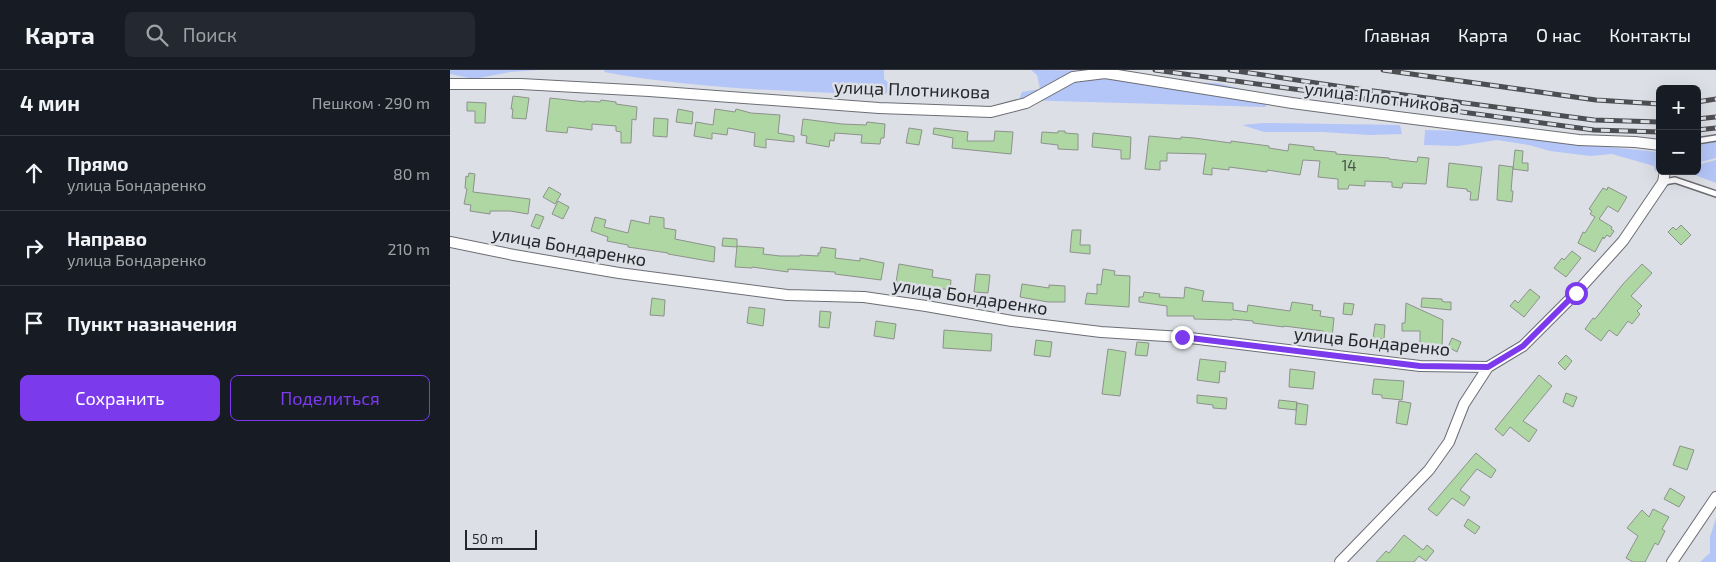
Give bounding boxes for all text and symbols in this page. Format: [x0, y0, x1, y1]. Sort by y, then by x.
search box [125, 12, 475, 57]
text: Карта [25, 20, 95, 49]
icon: search [143, 21, 171, 49]
text: Поиск [183, 23, 237, 46]
text: Главная [1364, 24, 1430, 46]
text: Карта [1458, 24, 1508, 46]
text: О нас [1536, 24, 1581, 46]
text: Контакты [1609, 24, 1691, 46]
street label: улица Плотникова [834, 75, 990, 103]
street label: улица Плотникова [1303, 77, 1461, 117]
map controls [1656, 85, 1701, 175]
button: + [1656, 85, 1701, 130]
text: 4 мин [20, 90, 80, 115]
text: Пешком · 290 m [312, 93, 430, 112]
button: − [1656, 130, 1701, 175]
text: Прямо [67, 152, 129, 175]
house number: 14 [1341, 156, 1357, 174]
icon: ahead [20, 159, 48, 187]
text: 80 m [393, 164, 430, 183]
text: улица Бондаренко [67, 175, 206, 194]
street label: улица Бондаренко [490, 222, 648, 270]
text: Направо [67, 227, 147, 250]
icon: right [20, 234, 48, 262]
text: 210 m [387, 239, 430, 258]
text: улица Бондаренко [67, 250, 206, 269]
street label: улица Бондаренко [891, 273, 1049, 319]
route start [1565, 282, 1588, 305]
icon: arrive [20, 309, 48, 337]
text: Пункт назначения [67, 312, 237, 335]
street label: улица Бондаренко [1293, 322, 1451, 360]
route end [1171, 326, 1194, 349]
button: Сохранить [20, 375, 220, 421]
button: Поделиться [230, 375, 430, 421]
scale bar [465, 527, 538, 550]
text: 50 m [472, 530, 503, 547]

